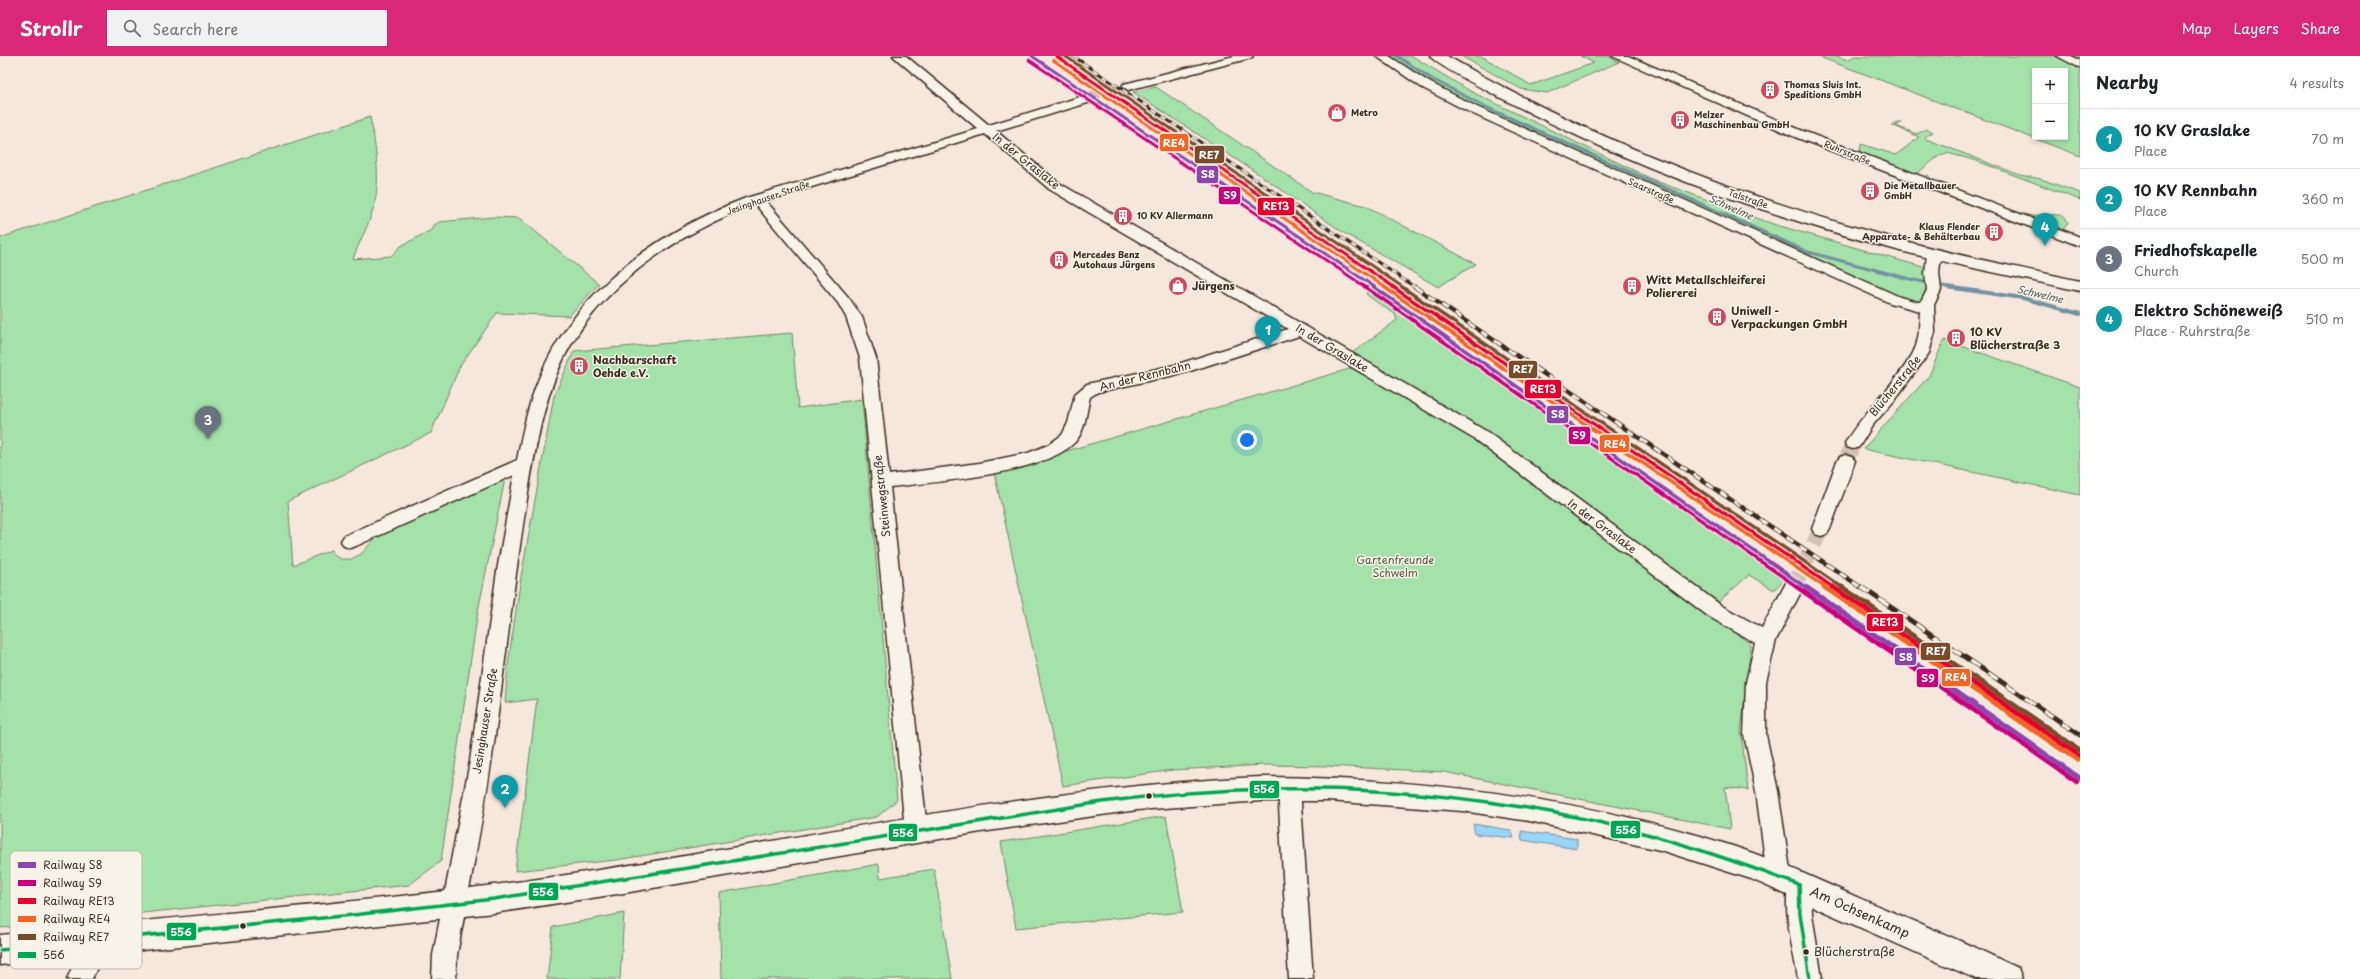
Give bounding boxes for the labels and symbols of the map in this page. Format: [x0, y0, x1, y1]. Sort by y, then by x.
place label: Thomas Sluis Int. Speditions GmbH [1784, 77, 1862, 101]
building icon: Thomas Sluis Int. Speditions GmbH [1759, 79, 1781, 101]
shop icon: Metro [1326, 102, 1348, 124]
place label: Metro [1351, 105, 1379, 119]
place label: Melzer Maschinenbau GmbH [1694, 107, 1789, 131]
building icon: Melzer Maschinenbau GmbH [1669, 109, 1691, 131]
street label: In der Graslake [989, 128, 1064, 193]
line badge: RE4 [1159, 133, 1189, 152]
text: RE4 [1163, 134, 1186, 151]
street label: Ruhrstraße [1822, 136, 1873, 168]
line badge: RE7 [1194, 145, 1225, 164]
text: RE7 [1199, 146, 1220, 163]
line badge: S8 [1196, 165, 1219, 184]
text: S8 [1201, 165, 1215, 182]
street label: Saarstraße [1626, 174, 1677, 207]
street label: Jesinghauser Straße [724, 176, 812, 218]
place label: Die Metallbauer GmbH [1884, 178, 1957, 202]
building icon: Die Metallbauer GmbH [1859, 180, 1881, 202]
street label: Talstraße [1726, 185, 1770, 211]
line badge: S9 [1218, 186, 1241, 205]
text: S9 [1223, 186, 1237, 203]
water label: Schwelme [1707, 190, 1756, 223]
line badge: RE13 [1257, 197, 1295, 216]
text: RE13 [1263, 197, 1290, 214]
building icon: 10 KV Allermann [1112, 205, 1134, 227]
place label: 10 KV Allermann [1137, 208, 1213, 222]
pin: 4 [2032, 213, 2058, 246]
place label: Klaus Flender Apparate- & Behälterbau [1862, 219, 1980, 243]
building icon: Klaus Flender Apparate- & Behälterbau [1983, 221, 2005, 243]
place label: Mercedes Benz Autohaus Jürgens [1073, 247, 1156, 271]
building icon: Mercedes Benz Autohaus Jürgens [1048, 249, 1070, 271]
place label: Witt Metallschleiferei Poliererei [1646, 271, 1765, 301]
shop icon: Jürgens [1167, 275, 1189, 297]
building icon: Witt Metallschleiferei Poliererei [1621, 275, 1643, 297]
place label: Jürgens [1192, 277, 1235, 294]
water label: Schwelme [2015, 281, 2065, 306]
place label: Uniwell - Verpackungen GmbH [1731, 302, 1847, 332]
building icon: Uniwell - Verpackungen GmbH [1706, 306, 1728, 328]
pin: 1 [1255, 316, 1281, 349]
street label: In der Graslake [1293, 319, 1372, 376]
place label: 10 KV Blücherstraße 3 [1970, 323, 2060, 353]
building icon: 10 KV Blücherstraße 3 [1945, 327, 1967, 349]
place label: Nachbarschaft Oehde e.V. [593, 351, 677, 381]
street label: Blücherstraße [1865, 351, 1925, 420]
building icon: Nachbarschaft Oehde e.V. [568, 355, 590, 377]
street label: An der Rennbahn [1097, 356, 1192, 395]
line badge: RE7 [1508, 360, 1538, 379]
text: RE7 [1513, 360, 1534, 377]
line badge: RE13 [1524, 379, 1562, 399]
text: RE13 [1530, 380, 1557, 397]
line badge: S8 [1546, 405, 1569, 424]
text: S8 [1551, 405, 1565, 422]
pin: 3 [195, 406, 221, 439]
line badge: S9 [1568, 426, 1591, 445]
text: S9 [1572, 426, 1586, 443]
your location [1237, 430, 1257, 450]
line badge: RE4 [1599, 434, 1630, 453]
text: RE4 [1604, 435, 1627, 452]
street label: Steinwegstraße [869, 454, 894, 538]
street label: In der Graslake [1564, 494, 1640, 557]
park label: Gartenfreunde Schwelm [1356, 551, 1434, 581]
line badge: RE13 [1866, 613, 1904, 632]
text: RE13 [1872, 613, 1899, 630]
line badge: RE7 [1920, 642, 1951, 661]
text: RE7 [1926, 642, 1947, 659]
line badge: S8 [1894, 647, 1917, 666]
text: S8 [1899, 648, 1913, 665]
street label: Jesinghauser Straße [468, 666, 501, 775]
line badge: S9 [1916, 668, 1939, 688]
line badge: RE4 [1941, 668, 1971, 687]
text: RE4 [1945, 668, 1968, 685]
text: S9 [1921, 669, 1935, 686]
pin: 2 [492, 775, 518, 808]
line badge: 556 [1249, 780, 1280, 799]
text: 556 [1253, 780, 1275, 797]
unlabelled marker [1144, 791, 1154, 801]
line badge: 556 [1610, 820, 1641, 839]
text: 556 [1615, 821, 1637, 838]
line badge: 556 [888, 823, 918, 842]
text: 556 [892, 824, 914, 841]
legend [10, 851, 142, 969]
text: Railway S8 [43, 856, 103, 873]
text: Railway S9 [43, 874, 102, 891]
street label: Am Ochsenkamp [1807, 881, 1913, 942]
line badge: 556 [528, 882, 559, 901]
text: 556 [532, 883, 554, 900]
text: Railway RE13 [43, 892, 115, 909]
text: Railway RE4 [43, 910, 110, 927]
unlabelled marker [238, 921, 248, 931]
line badge: 556 [166, 922, 197, 941]
text: 556 [170, 923, 192, 940]
text: Railway RE7 [43, 928, 109, 945]
place label: Blücherstraße [1814, 942, 1895, 960]
text: 556 [43, 946, 65, 963]
marker: Blücherstraße [1801, 947, 1811, 957]

